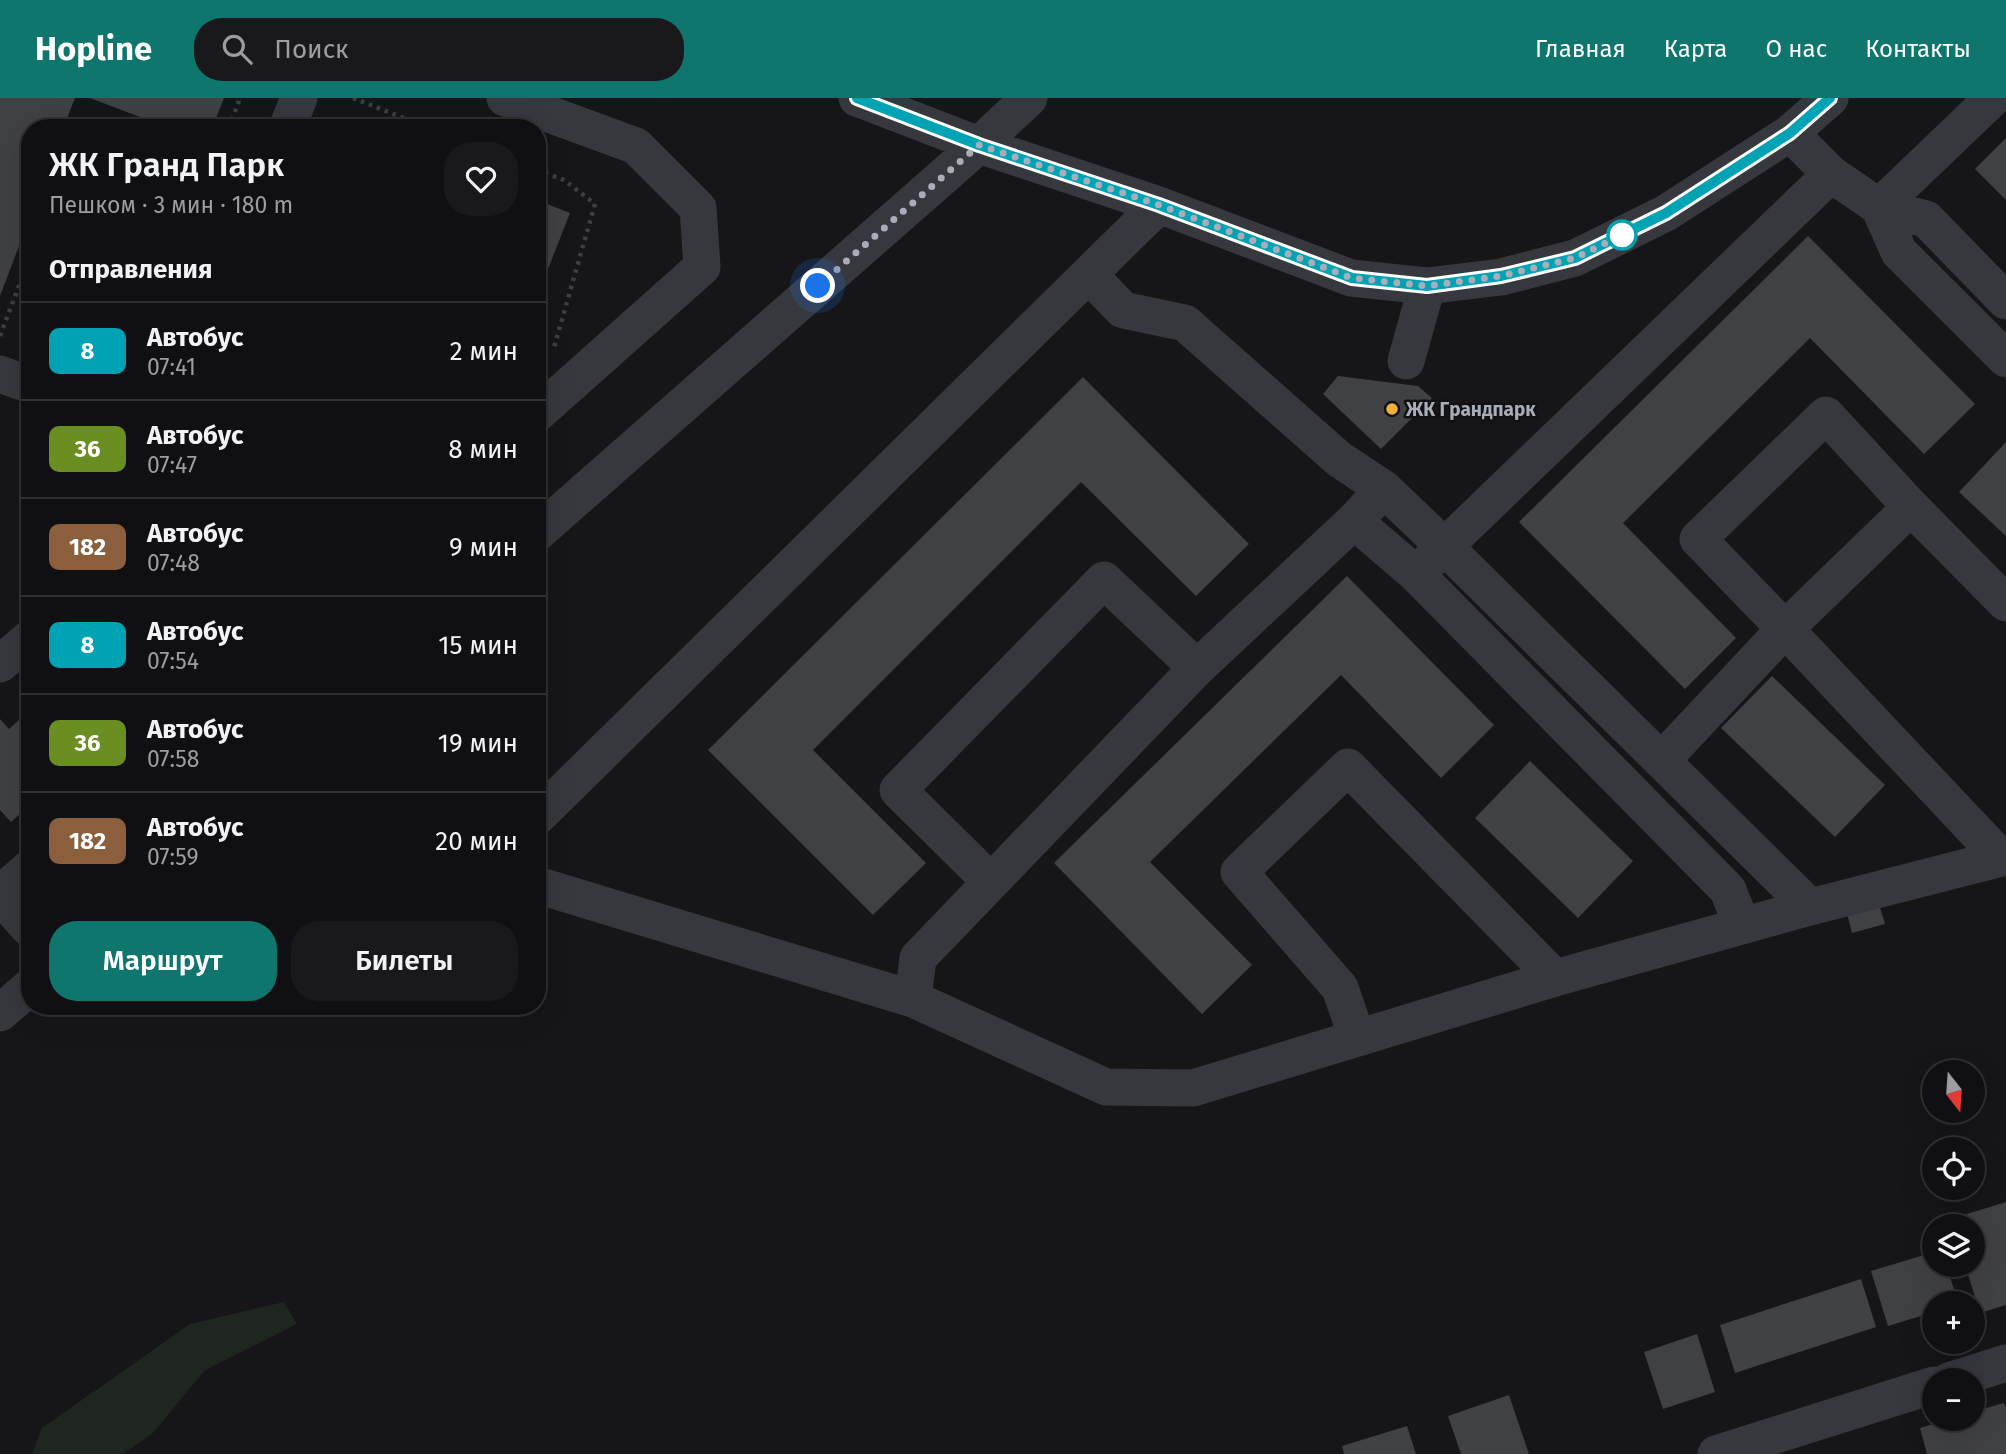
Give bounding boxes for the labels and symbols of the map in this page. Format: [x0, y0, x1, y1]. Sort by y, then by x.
unlabelled marker [1607, 220, 1637, 250]
your location [800, 268, 835, 303]
place label: ЖК Грандпарк [1405, 398, 1536, 421]
marker: ЖК Грандпарк [1384, 401, 1400, 417]
north arrow [1922, 1060, 1984, 1124]

